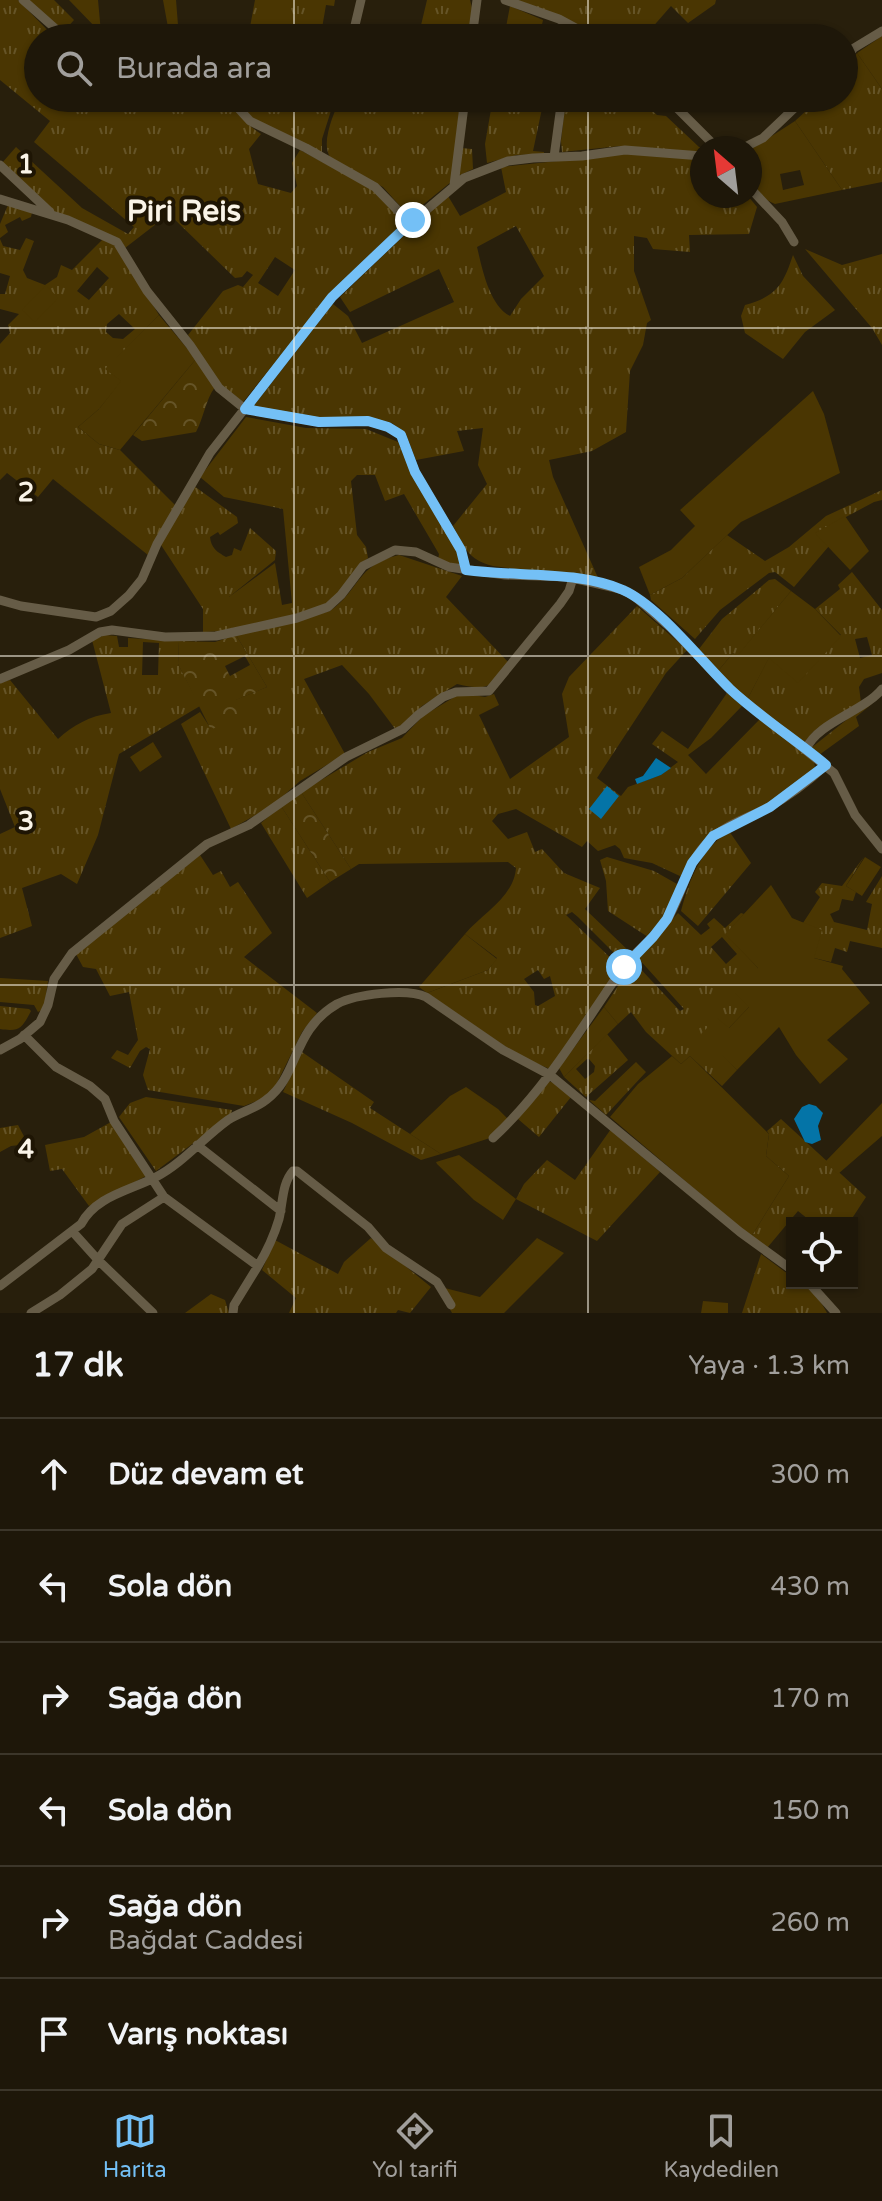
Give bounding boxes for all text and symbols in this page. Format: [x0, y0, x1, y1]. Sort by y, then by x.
search box [24, 24, 858, 112]
icon: search [52, 46, 96, 90]
text: Burada ara [116, 50, 272, 87]
north arrow [690, 136, 762, 208]
text: 1 [18, 149, 34, 180]
district label: Piri Reis [127, 193, 241, 230]
route end [395, 202, 431, 238]
text: 2 [18, 477, 34, 508]
text: 3 [18, 806, 34, 837]
route start [606, 949, 642, 985]
text: 4 [18, 1134, 34, 1165]
map controls [786, 1217, 858, 1289]
button: locate [786, 1217, 858, 1289]
text: 17 dk [32, 1345, 124, 1386]
text: Yaya · 1.3 km [688, 1350, 850, 1381]
icon: ahead [32, 1452, 76, 1496]
text: Düz devam et [108, 1456, 303, 1493]
text: 300 m [770, 1459, 850, 1490]
icon: left [32, 1564, 76, 1608]
text: Sola dön [108, 1568, 232, 1605]
text: 430 m [770, 1571, 850, 1602]
icon: right [32, 1676, 76, 1720]
text: Sağa dön [108, 1680, 242, 1717]
text: 170 m [770, 1683, 850, 1714]
icon: left [32, 1788, 76, 1832]
text: Sola dön [108, 1792, 232, 1829]
text: 150 m [770, 1795, 850, 1826]
text: Sağa dön [108, 1888, 242, 1925]
icon: right [32, 1900, 76, 1944]
text: 260 m [770, 1907, 850, 1938]
text: Bağdat Caddesi [108, 1925, 304, 1956]
icon: arrive [32, 2012, 76, 2056]
text: Varış noktası [108, 2016, 288, 2053]
tab: Harita [103, 2109, 167, 2183]
tab: Yol tarifi [372, 2109, 458, 2183]
tab: Kaydedilen [664, 2109, 779, 2183]

